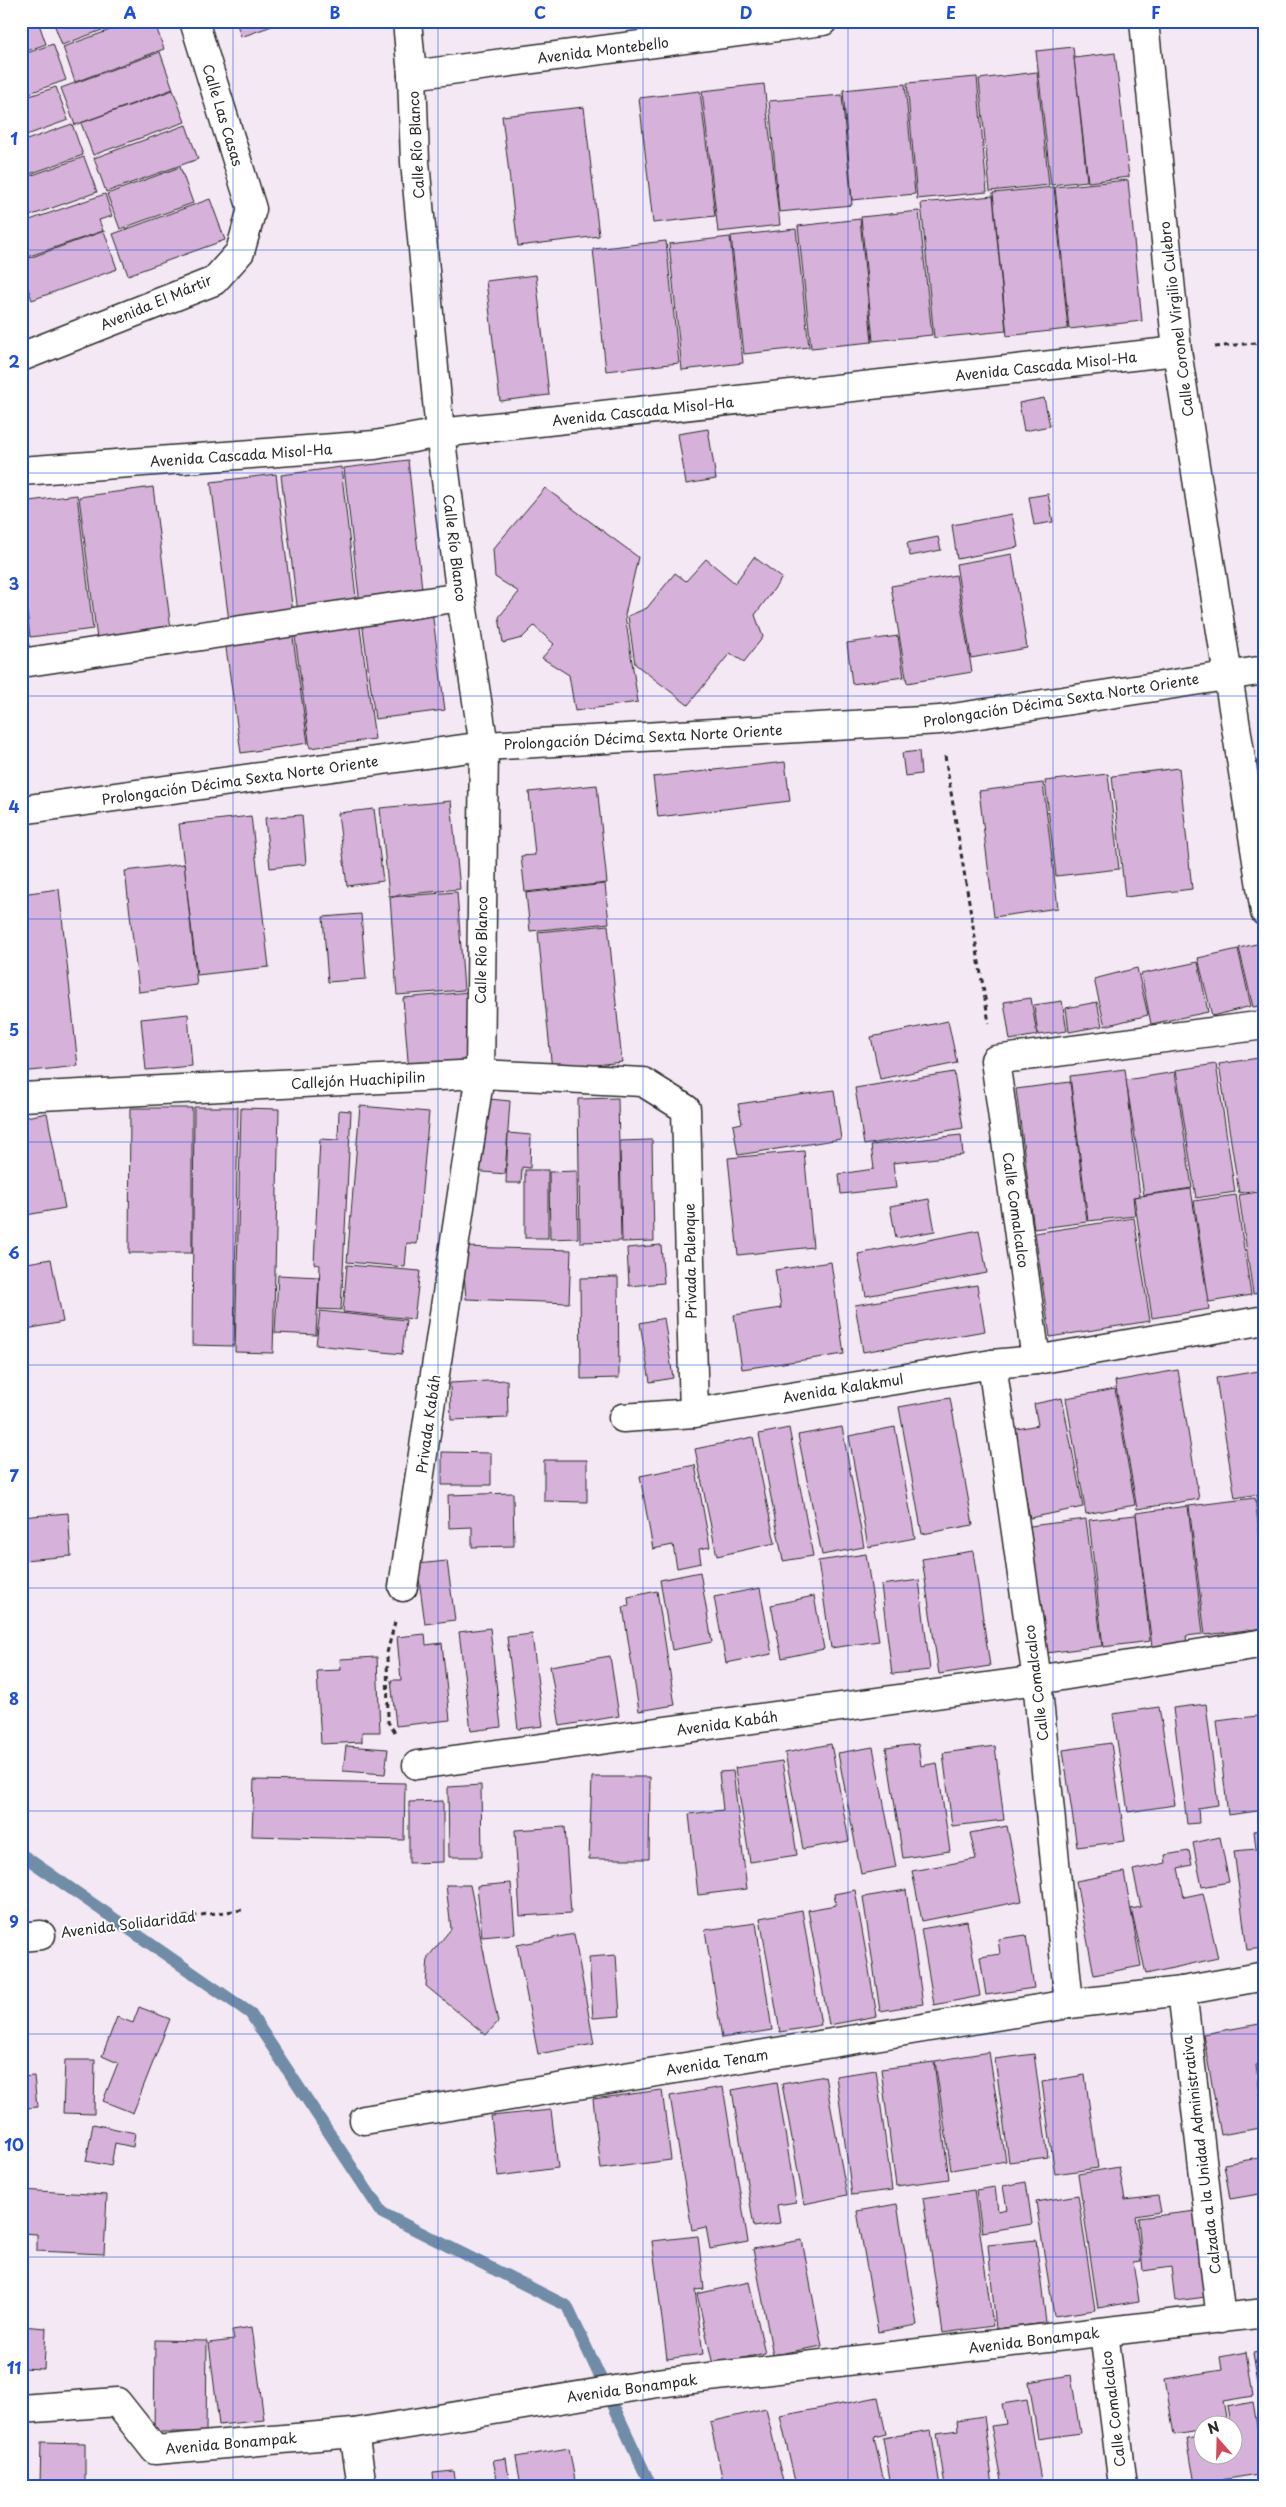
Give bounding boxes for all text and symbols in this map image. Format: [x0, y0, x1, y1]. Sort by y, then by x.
text: A [124, 0, 137, 24]
text: B [330, 0, 341, 24]
text: C [534, 0, 546, 24]
text: D [740, 0, 752, 24]
text: E [946, 0, 956, 24]
text: F [1151, 0, 1161, 24]
street label: Avenida Montebello [536, 31, 670, 68]
street label: Calle Las Casas [197, 61, 249, 169]
street label: Calle Río Blanco [403, 90, 429, 199]
text: 1 [10, 126, 18, 150]
street label: Calle Coronel Virgilio Culebro [1154, 220, 1198, 418]
street label: Avenida El Mártir [97, 269, 216, 335]
street label: Avenida Cascada Misol-Ha [954, 346, 1138, 386]
text: 2 [8, 349, 20, 373]
street label: Avenida Cascada Misol-Ha [551, 391, 735, 431]
street label: Avenida Cascada Misol-Ha [149, 438, 333, 472]
street label: Calle Río Blanco [438, 493, 472, 603]
text: 3 [9, 571, 19, 595]
street label: Prolongación Décima Sexta Norte Oriente [922, 668, 1200, 732]
street label: Prolongación Décima Sexta Norte Oriente [503, 719, 783, 755]
street label: Prolongación Décima Sexta Norte Oriente [100, 750, 380, 810]
text: 4 [9, 794, 20, 818]
street label: Calle Río Blanco [470, 896, 492, 1004]
text: 5 [9, 1017, 19, 1041]
street label: Callejón Huachipilin [290, 1066, 426, 1094]
street label: Calle Comalcalco [997, 1151, 1035, 1269]
street label: Privada Palenque [678, 1203, 702, 1319]
text: 6 [8, 1240, 20, 1264]
street label: Avenida Kalakmul [781, 1368, 905, 1408]
street label: Privada Kabáh [411, 1373, 445, 1475]
text: 7 [9, 1463, 19, 1487]
street label: Calle Comalcalco [1018, 1624, 1054, 1742]
text: 8 [9, 1686, 19, 1710]
street label: Avenida Kabáh [675, 1706, 779, 1740]
street label: Avenida Solidaridad [59, 1905, 197, 1943]
text: 9 [9, 1909, 19, 1933]
street label: Calzada a la Unidad Administrativa [1176, 2034, 1226, 2275]
street label: Avenida Tenam [664, 2044, 770, 2080]
text: 10 [4, 2132, 24, 2156]
street label: Avenida Bonampak [967, 2321, 1101, 2358]
street label: Calle Comalcalco [1095, 2350, 1131, 2468]
text: 11 [7, 2355, 21, 2379]
street label: Avenida Bonampak [565, 2368, 699, 2408]
north arrow [1194, 2414, 1244, 2464]
text: N [1205, 2416, 1222, 2439]
street label: Avenida Bonampak [164, 2427, 298, 2459]

